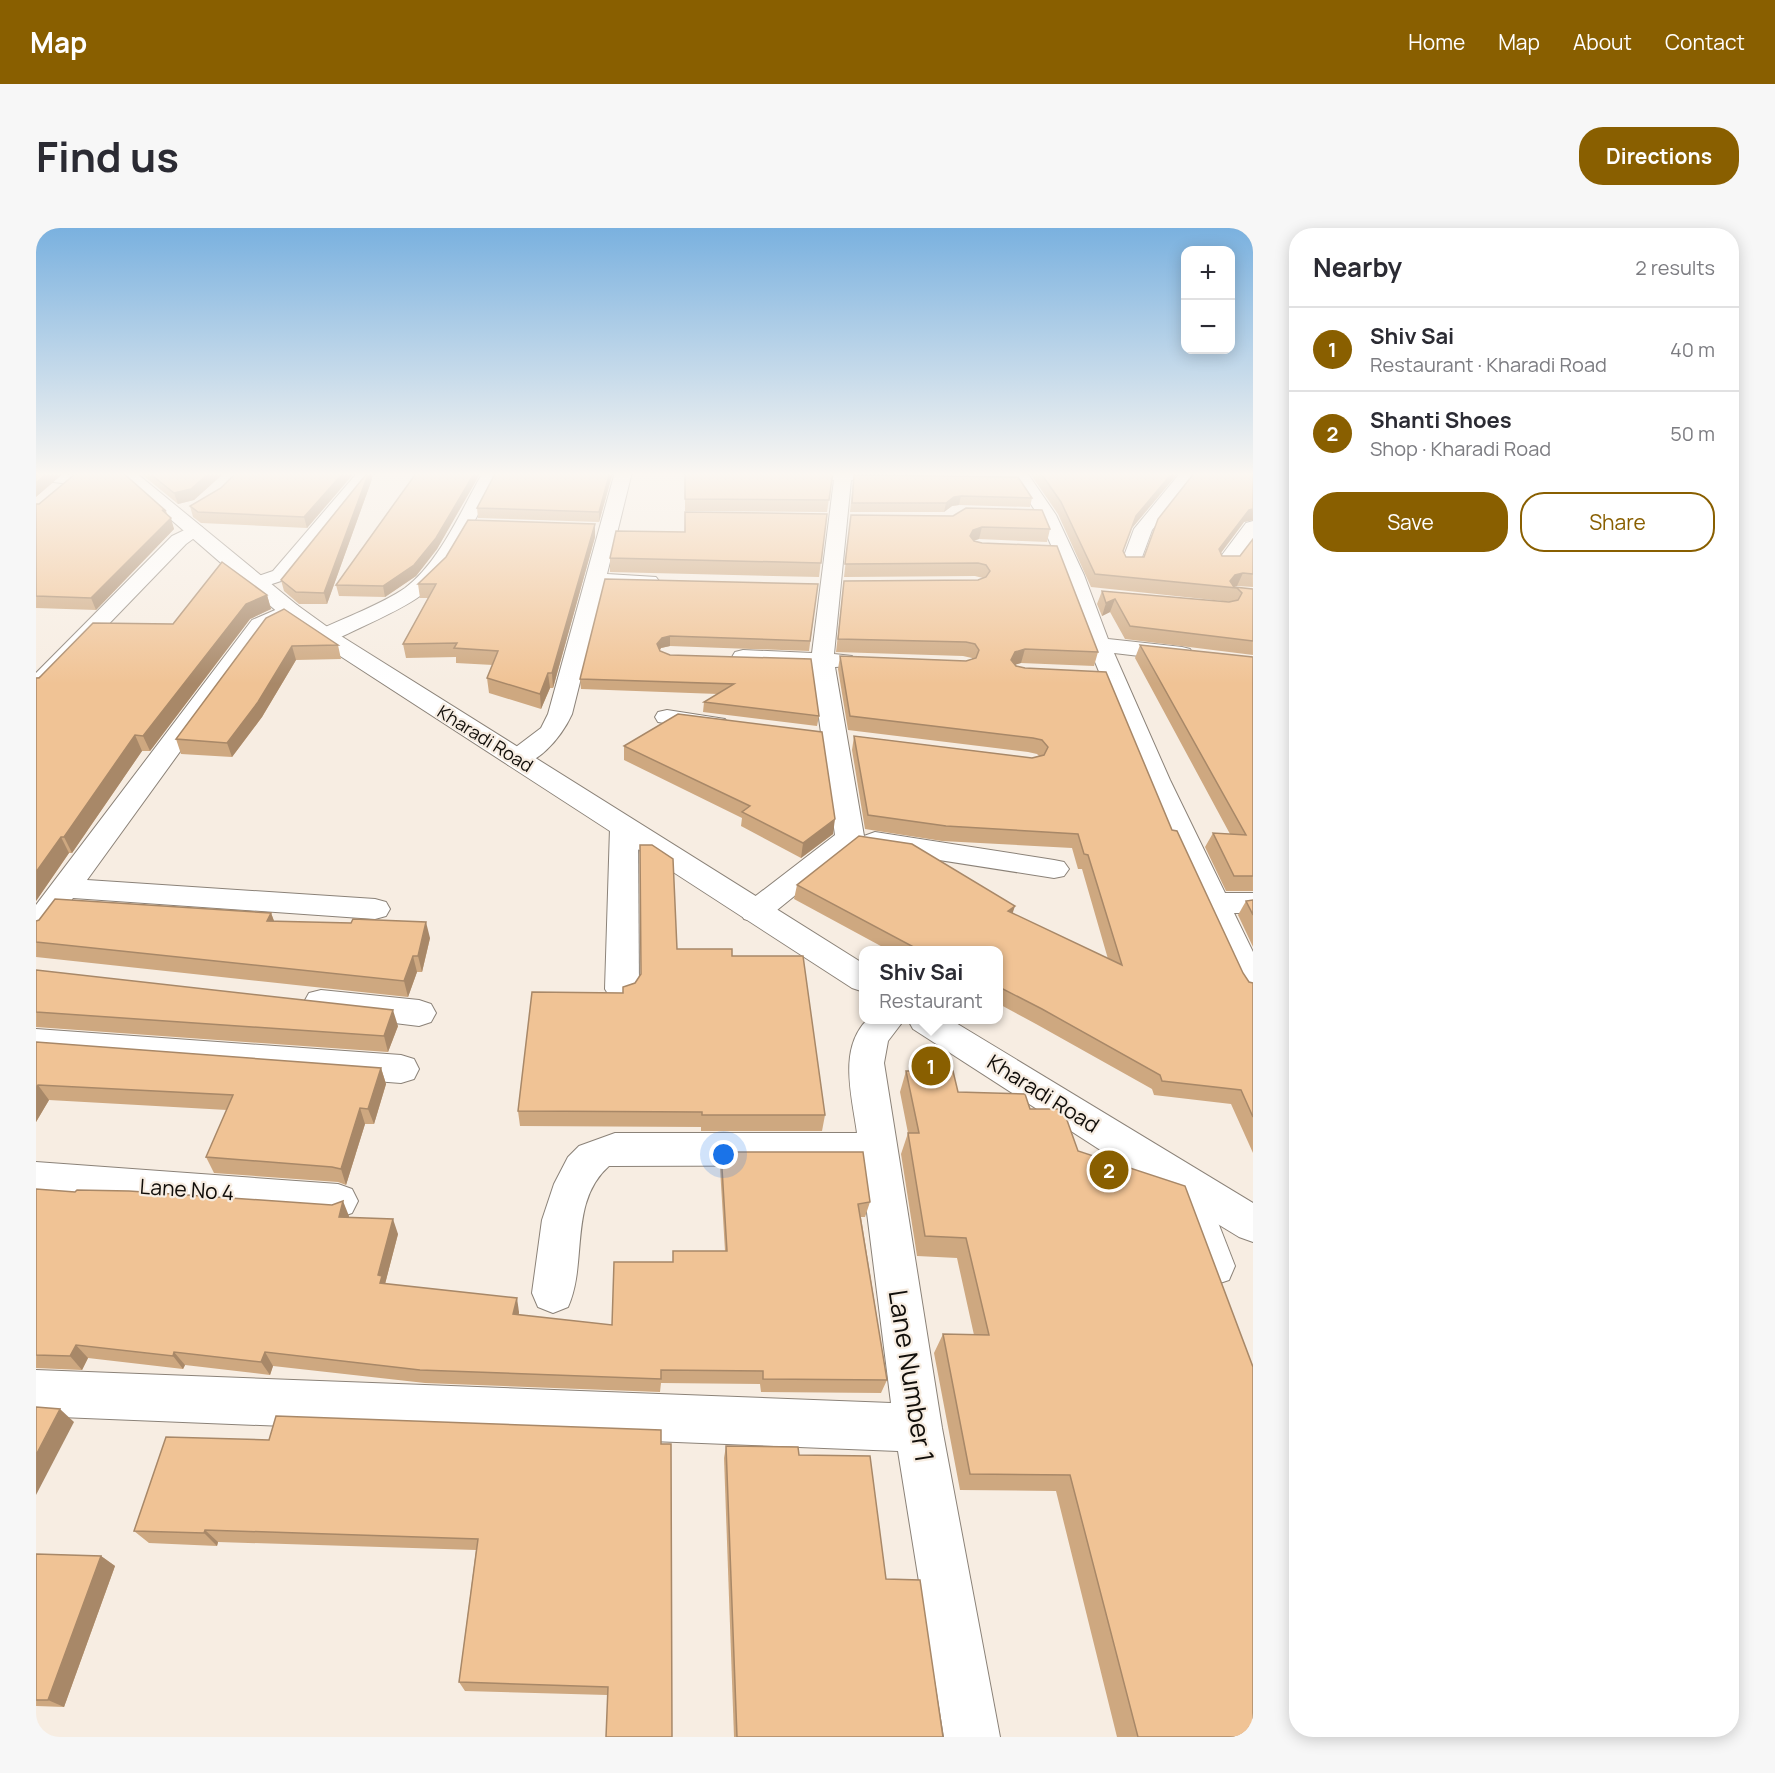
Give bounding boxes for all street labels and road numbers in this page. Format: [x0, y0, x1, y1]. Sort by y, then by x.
street label: Kharadi Road [433, 699, 538, 777]
street label: Kharadi Road [982, 1048, 1105, 1139]
street label: Lane No 4 [139, 1172, 235, 1206]
street label: Lane Number 1 [881, 1287, 943, 1465]

